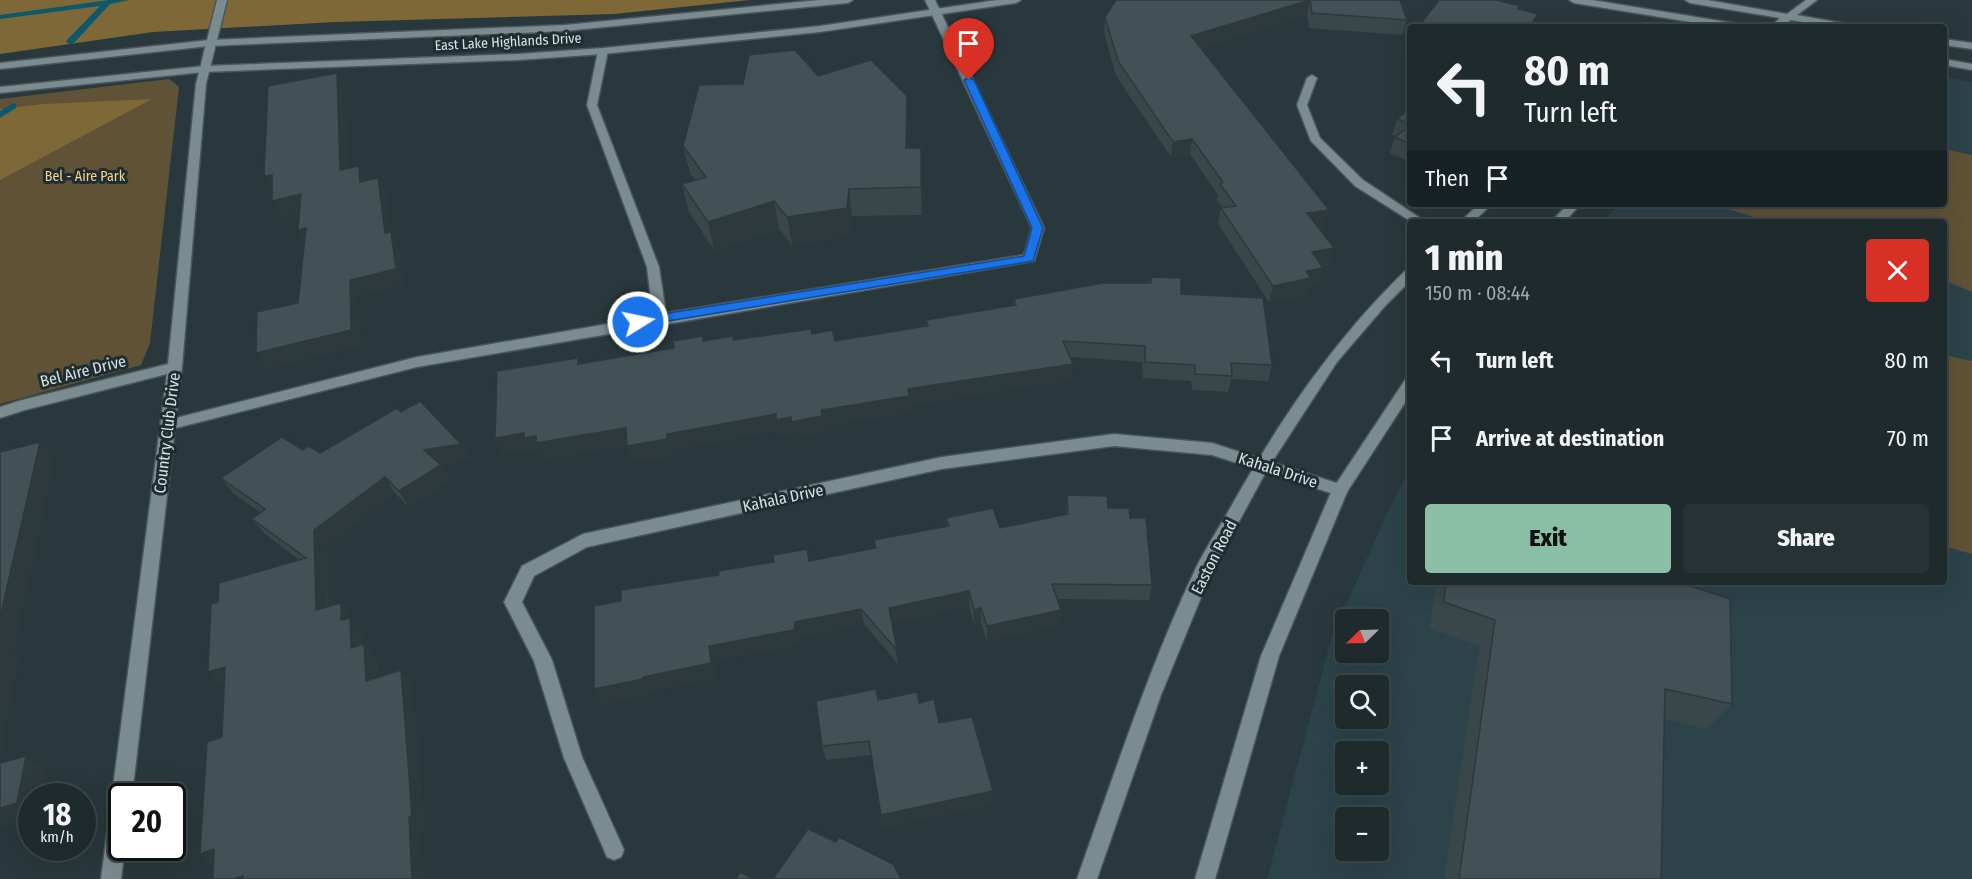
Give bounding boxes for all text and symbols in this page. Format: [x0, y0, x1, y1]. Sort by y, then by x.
pin [943, 18, 994, 80]
icon: arrive [952, 27, 985, 60]
street label: East Lake Highlands Drive [434, 30, 582, 54]
text: 80 m [1524, 46, 1610, 96]
icon: left [1425, 48, 1503, 126]
text: Turn left [1524, 97, 1617, 129]
icon: arrive [1481, 162, 1514, 195]
text: Then [1425, 165, 1469, 192]
park label: Bel - Aire Park [45, 168, 126, 185]
text: 1 min [1425, 236, 1503, 280]
button: close [1866, 239, 1929, 302]
text: 150 m · 08:44 [1425, 281, 1530, 305]
position arrow [606, 290, 670, 354]
icon: left [1425, 344, 1458, 377]
text: Turn left [1476, 347, 1554, 374]
text: 80 m [1884, 347, 1929, 374]
street label: Bel Aire Drive [38, 351, 128, 391]
street label: Country Club Drive [150, 371, 184, 494]
icon: arrive [1425, 422, 1458, 455]
text: Arrive at destination [1476, 425, 1664, 452]
text: 70 m [1887, 425, 1929, 452]
street label: Kahala Drive [1236, 448, 1320, 492]
street label: Kahala Drive [741, 480, 825, 516]
button: Exit [1425, 504, 1671, 573]
button: Share [1683, 504, 1929, 573]
street label: Easton Road [1187, 517, 1241, 597]
north arrow [1335, 609, 1389, 663]
map controls [1335, 609, 1389, 861]
button: search [1335, 675, 1389, 729]
button: + [1335, 741, 1389, 795]
speed limit sign: 20 [108, 783, 186, 861]
text: 18 [43, 797, 71, 833]
button: − [1335, 807, 1389, 861]
text: km/h [40, 828, 74, 846]

